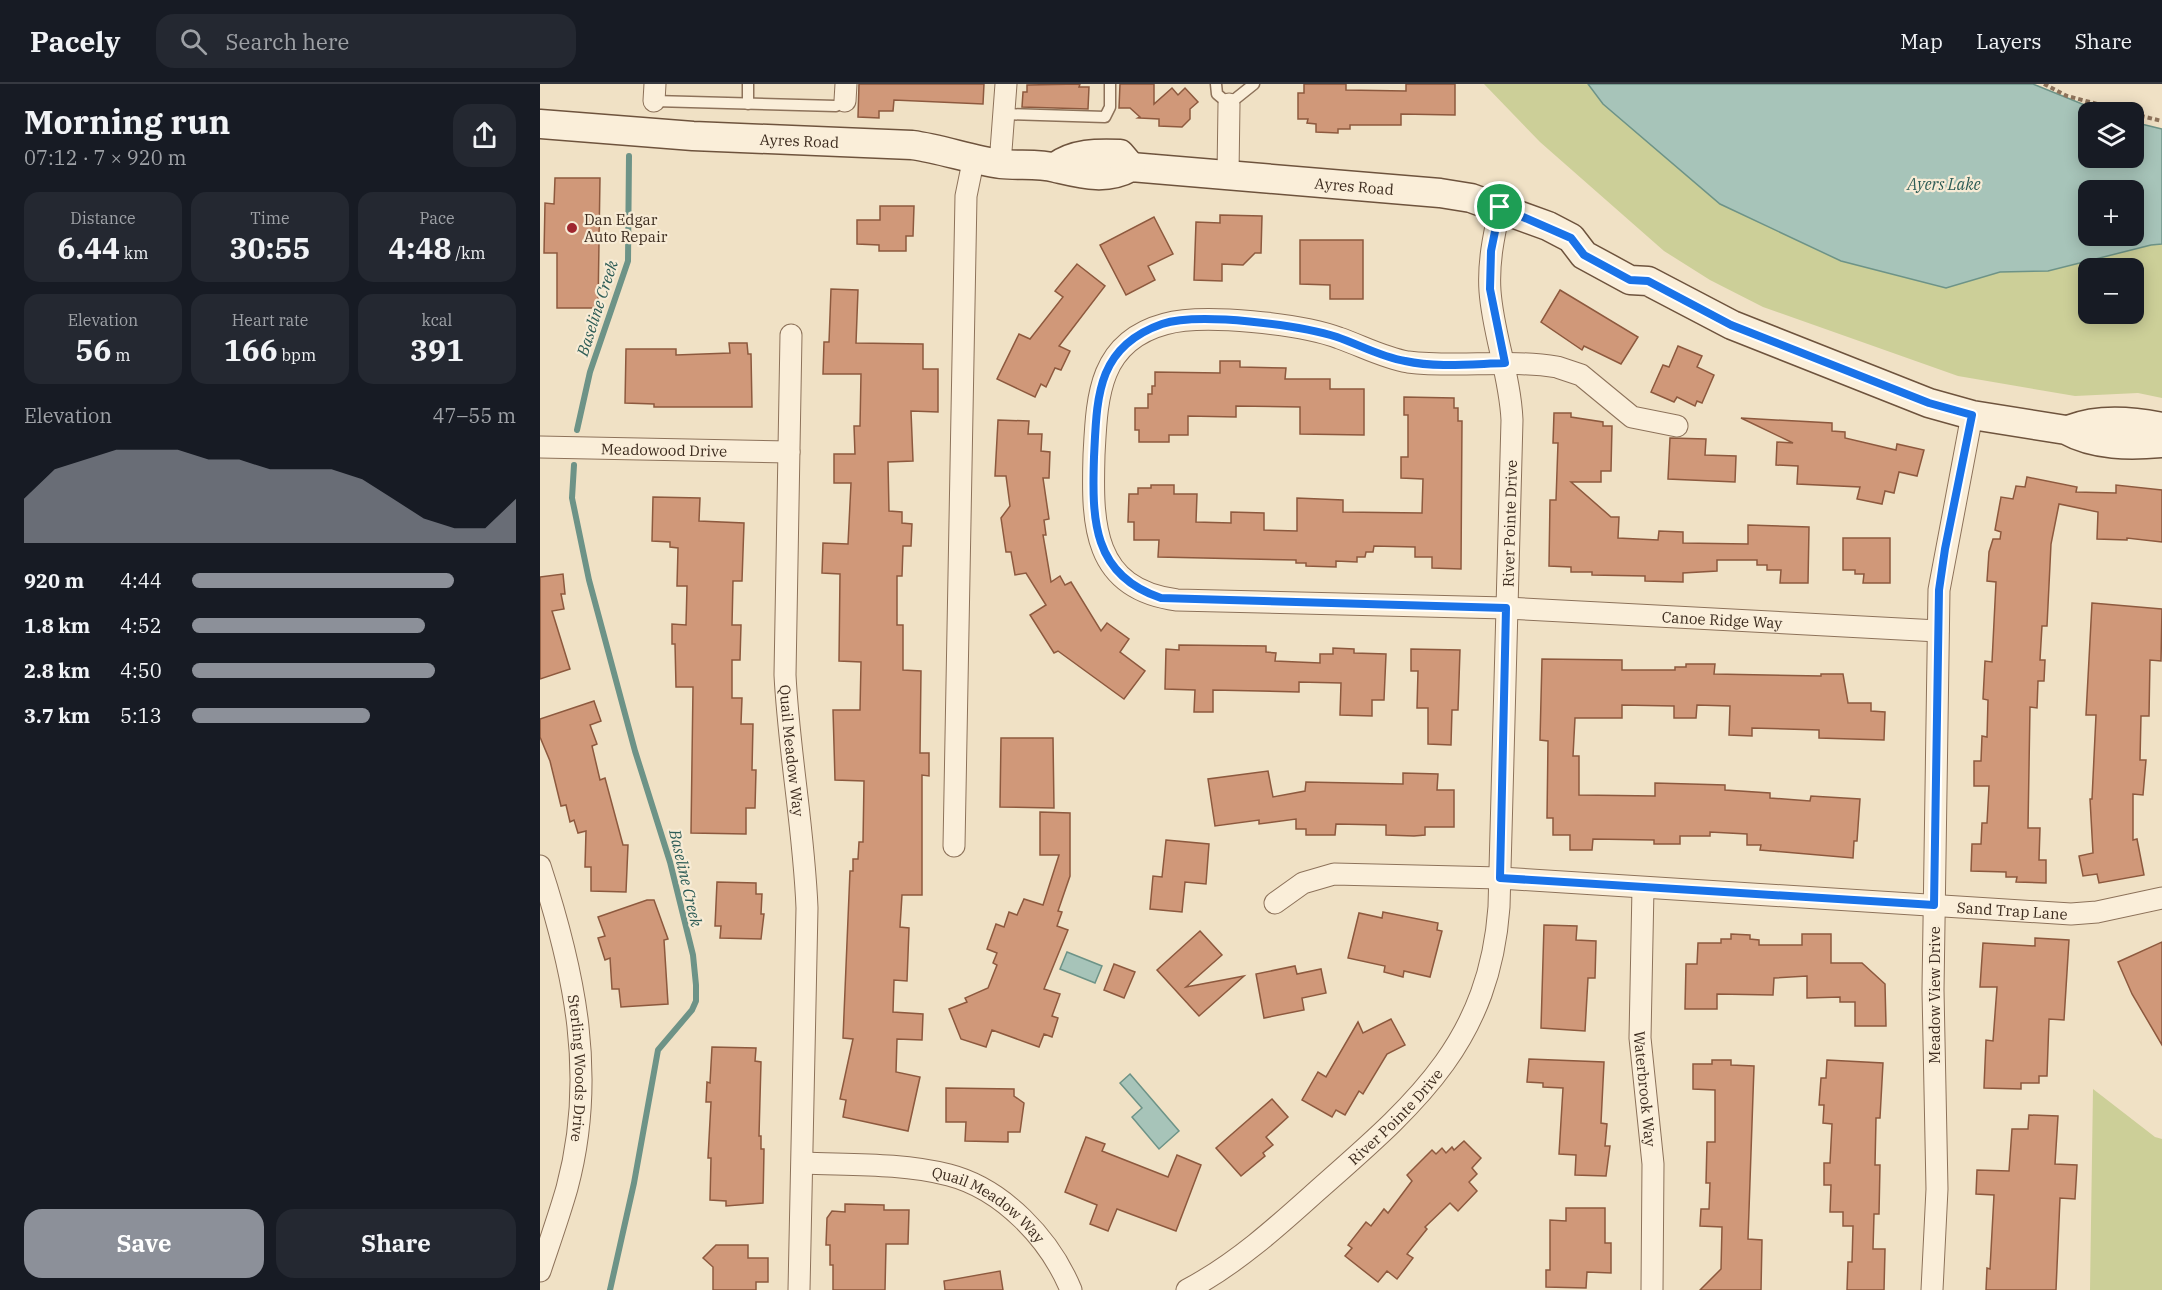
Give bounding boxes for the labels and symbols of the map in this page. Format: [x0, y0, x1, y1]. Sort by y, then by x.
street label: Ayres Road [759, 129, 840, 151]
street label: Ayres Road [1314, 173, 1395, 199]
water label: Ayers Lake [1906, 174, 1981, 194]
pin [1474, 181, 1525, 232]
place label: Dan Edgar Auto Repair [584, 210, 668, 246]
marker: Dan Edgar Auto Repair [565, 221, 579, 235]
water label: Baseline Creek [572, 257, 622, 359]
street label: Meadowood Drive [601, 439, 727, 460]
street label: River Pointe Drive [1498, 459, 1520, 587]
street label: Canoe Ridge Way [1661, 607, 1783, 632]
street label: Quail Meadow Way [776, 684, 809, 818]
water label: Baseline Creek [665, 826, 707, 929]
street label: Sand Trap Lane [1956, 897, 2068, 923]
street label: Meadow View Drive [1925, 926, 1944, 1064]
street label: Sterling Woods Drive [564, 993, 591, 1143]
street label: Waterbrook Way [1630, 1031, 1661, 1148]
street label: River Pointe Drive [1344, 1064, 1447, 1169]
street label: Quail Meadow Way [930, 1162, 1049, 1246]

